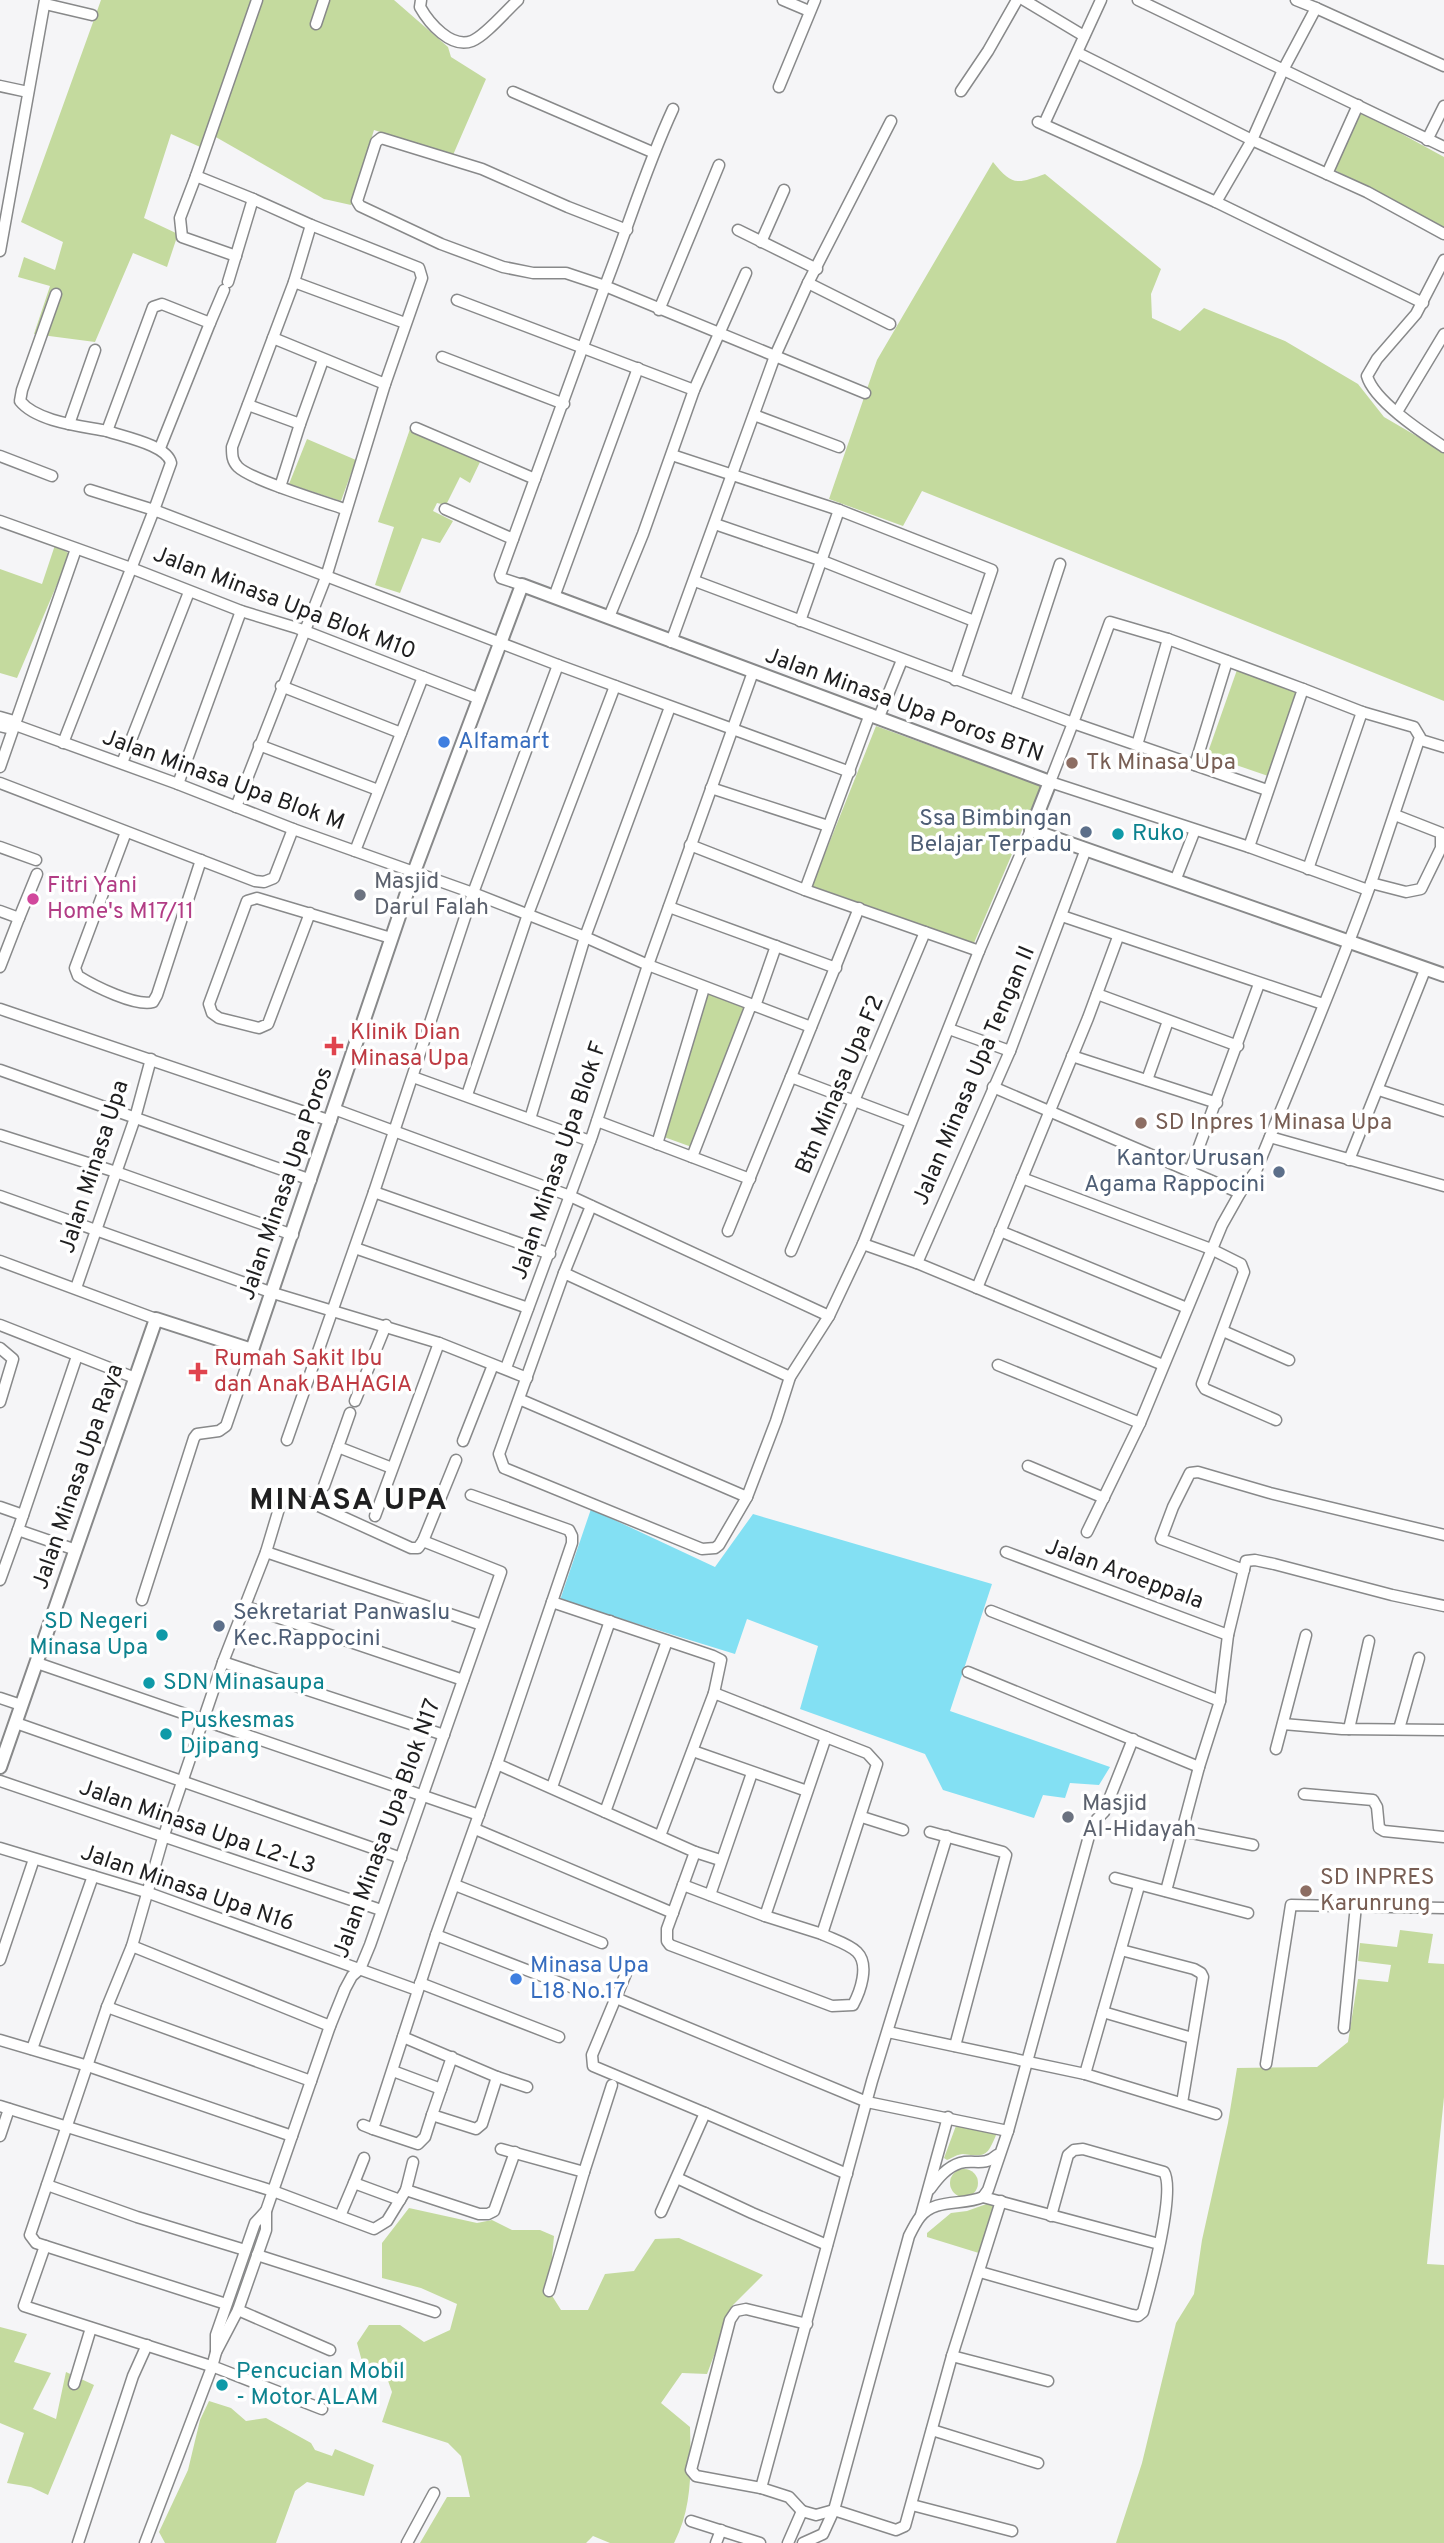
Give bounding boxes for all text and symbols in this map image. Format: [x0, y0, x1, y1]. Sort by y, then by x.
street label: Jalan Minasa Upa Blok M10 [149, 540, 419, 668]
street label: Jalan Minasa Upa Poros BTN [761, 642, 1047, 770]
street label: Jalan Minasa Upa Blok M [98, 724, 348, 838]
place label: Alfamart [458, 728, 550, 757]
marker: Alfamart [436, 734, 452, 750]
place label: Tk Minasa Upa [1086, 749, 1236, 778]
marker: Tk Minasa Upa [1064, 755, 1080, 771]
place label: Ssa Bimbingan Belajar Terpadu [909, 805, 1072, 860]
place label: Ruko [1132, 820, 1184, 849]
marker: Ssa Bimbingan Belajar Terpadu [1078, 824, 1094, 840]
marker: Ruko [1110, 826, 1126, 842]
place label: Masjid Darul Falah [374, 868, 489, 923]
place label: Fitri Yani Home's M17/11 [47, 872, 194, 927]
marker: Masjid Darul Falah [352, 887, 368, 903]
marker: Fitri Yani Home's M17/11 [25, 891, 41, 907]
street label: Jalan Minasa Upa Tengan II [907, 942, 1043, 1210]
street label: Btn Minasa Upa F2 [790, 991, 892, 1179]
place label: Klinik Dian Minasa Upa [350, 1019, 469, 1074]
marker: Klinik Dian Minasa Upa [324, 1036, 344, 1056]
street label: Jalan Minasa Upa Blok F [506, 1038, 614, 1284]
street label: Jalan Minasa Upa Poros [233, 1064, 341, 1304]
street label: Jalan Minasa Upa [53, 1077, 137, 1257]
place label: SD Inpres 1 Minasa Upa [1155, 1109, 1392, 1138]
marker: SD Inpres 1 Minasa Upa [1133, 1115, 1149, 1131]
place label: Kantor Urusan Agama Rappocini [1084, 1145, 1265, 1200]
marker: Kantor Urusan Agama Rappocini [1271, 1164, 1287, 1180]
place label: Rumah Sakit Ibu dan Anak BAHAGIA [214, 1345, 412, 1400]
street label: Jalan Minasa Upa Raya [27, 1360, 131, 1594]
marker: Rumah Sakit Ibu dan Anak BAHAGIA [188, 1362, 208, 1382]
district label: MINASA UPA [249, 1483, 449, 1520]
street label: Jalan Aroeppala [1041, 1533, 1207, 1617]
place label: Sekretariat Panwaslu Kec.Rappocini [233, 1599, 450, 1654]
place label: SD Negeri Minasa Upa [29, 1608, 148, 1663]
marker: Sekretariat Panwaslu Kec.Rappocini [211, 1618, 227, 1634]
marker: SD Negeri Minasa Upa [154, 1627, 170, 1643]
place label: SDN Minasaupa [163, 1669, 325, 1698]
marker: SDN Minasaupa [141, 1675, 157, 1691]
street label: Jalan Minasa Upa Blok N17 [328, 1695, 448, 1963]
place label: Puskesmas Djipang [180, 1707, 295, 1762]
marker: Puskesmas Djipang [158, 1726, 174, 1742]
street label: Jalan Minasa Upa L2-L3 [75, 1774, 319, 1882]
place label: Masjid Al-Hidayah [1082, 1790, 1196, 1845]
marker: Masjid Al-Hidayah [1060, 1809, 1076, 1825]
street label: Jalan Minasa Upa N16 [76, 1839, 298, 1939]
place label: SD INPRES Karunrung [1320, 1864, 1435, 1919]
marker: SD INPRES Karunrung [1298, 1883, 1314, 1899]
place label: Minasa Upa L18 No.17 [530, 1952, 649, 2007]
marker: Minasa Upa L18 No.17 [508, 1971, 524, 1987]
place label: Pencucian Mobil - Motor ALAM [236, 2358, 405, 2413]
marker: Pencucian Mobil - Motor ALAM [214, 2377, 230, 2393]

